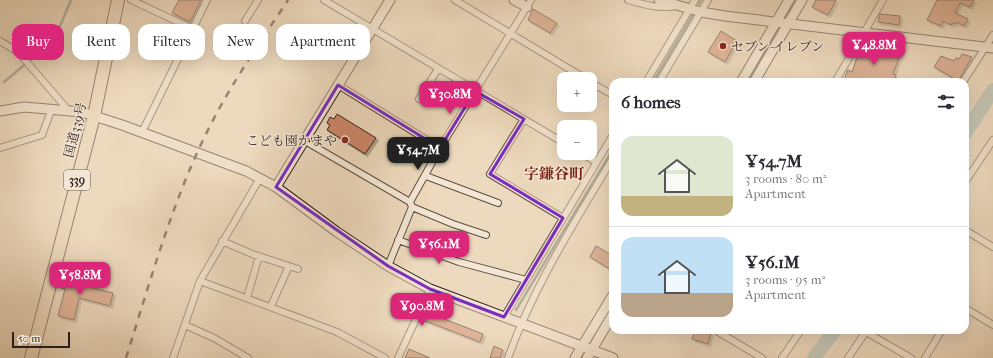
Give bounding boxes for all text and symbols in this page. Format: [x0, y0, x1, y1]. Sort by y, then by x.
chip: Buy [12, 24, 64, 60]
chip: Rent [72, 24, 130, 60]
chip: Filters [138, 24, 205, 60]
chip: New [213, 24, 268, 60]
chip: Apartment [276, 24, 370, 60]
pin: ¥48.8M [841, 32, 907, 66]
text: ¥48.8M [851, 37, 897, 52]
place label: セブン-イレブン [731, 39, 824, 54]
marker: セブン-イレブン [718, 41, 728, 51]
map controls [557, 72, 597, 160]
button: + [557, 72, 597, 112]
pin: ¥30.8M [417, 81, 483, 115]
text: ¥30.8M [428, 86, 472, 101]
icon: filters [935, 91, 957, 113]
text: 6 homes [621, 92, 681, 112]
street label: 国道339号 [61, 101, 89, 159]
button: − [557, 120, 597, 160]
place label: こども園かまや [246, 133, 337, 148]
marker: こども園かまや [340, 135, 350, 145]
pin: ¥54.7M [385, 137, 451, 171]
text: ¥54.7M [396, 142, 440, 157]
text: ¥54.7M [745, 151, 802, 171]
icon: home [653, 152, 701, 200]
district label: 字鎌谷町 [524, 165, 584, 183]
road number: 339 [64, 170, 90, 190]
text: 3 rooms · 80 m² [745, 171, 826, 186]
text: Apartment [745, 186, 806, 201]
pin: ¥56.1M [406, 231, 472, 265]
text: ¥56.1M [418, 236, 460, 251]
text: ¥56.1M [745, 252, 800, 272]
icon: home [653, 253, 701, 301]
pin: ¥58.8M [47, 262, 113, 296]
text: ¥58.8M [58, 267, 102, 282]
text: 3 rooms · 95 m² [745, 272, 825, 287]
text: Apartment [745, 287, 806, 302]
pin: ¥90.8M [389, 293, 455, 327]
text: ¥90.8M [399, 298, 445, 313]
scale bar [12, 330, 70, 349]
text: 50 m [18, 332, 40, 345]

